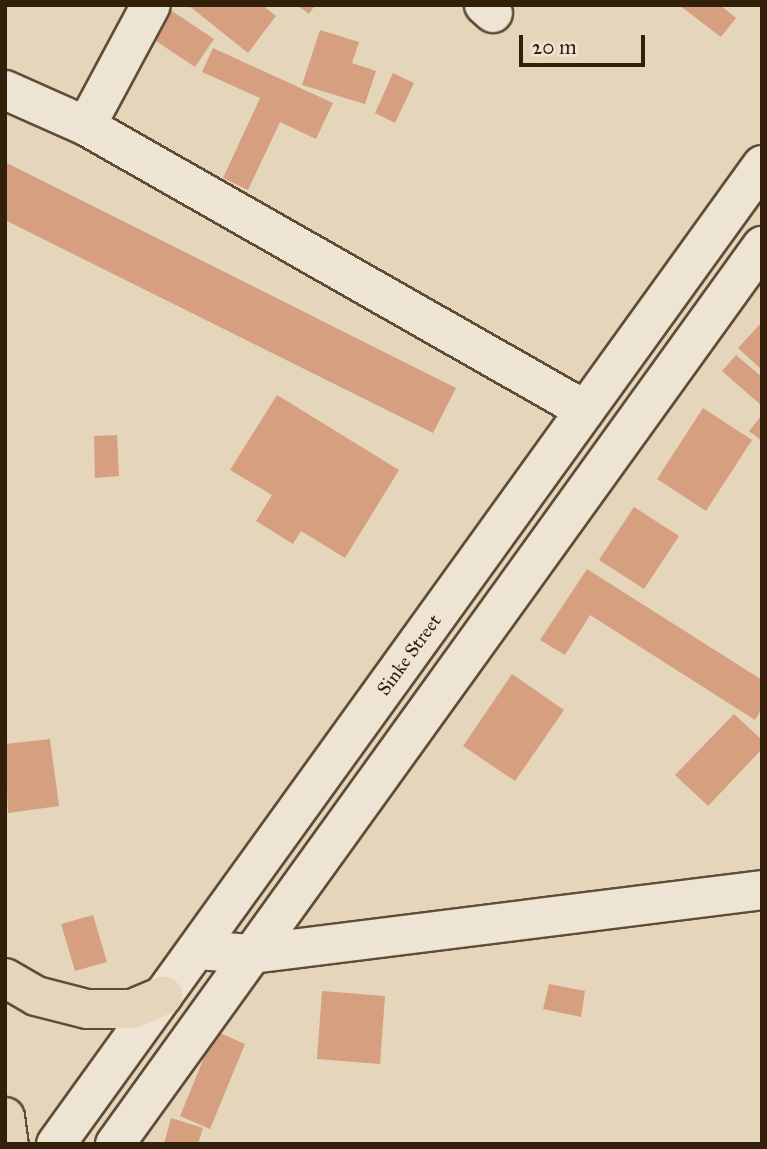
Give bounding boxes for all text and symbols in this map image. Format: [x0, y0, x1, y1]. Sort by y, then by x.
scale bar [522, 21, 648, 65]
text: 20 m [532, 34, 577, 60]
street label: Sinke Street [372, 610, 446, 700]

